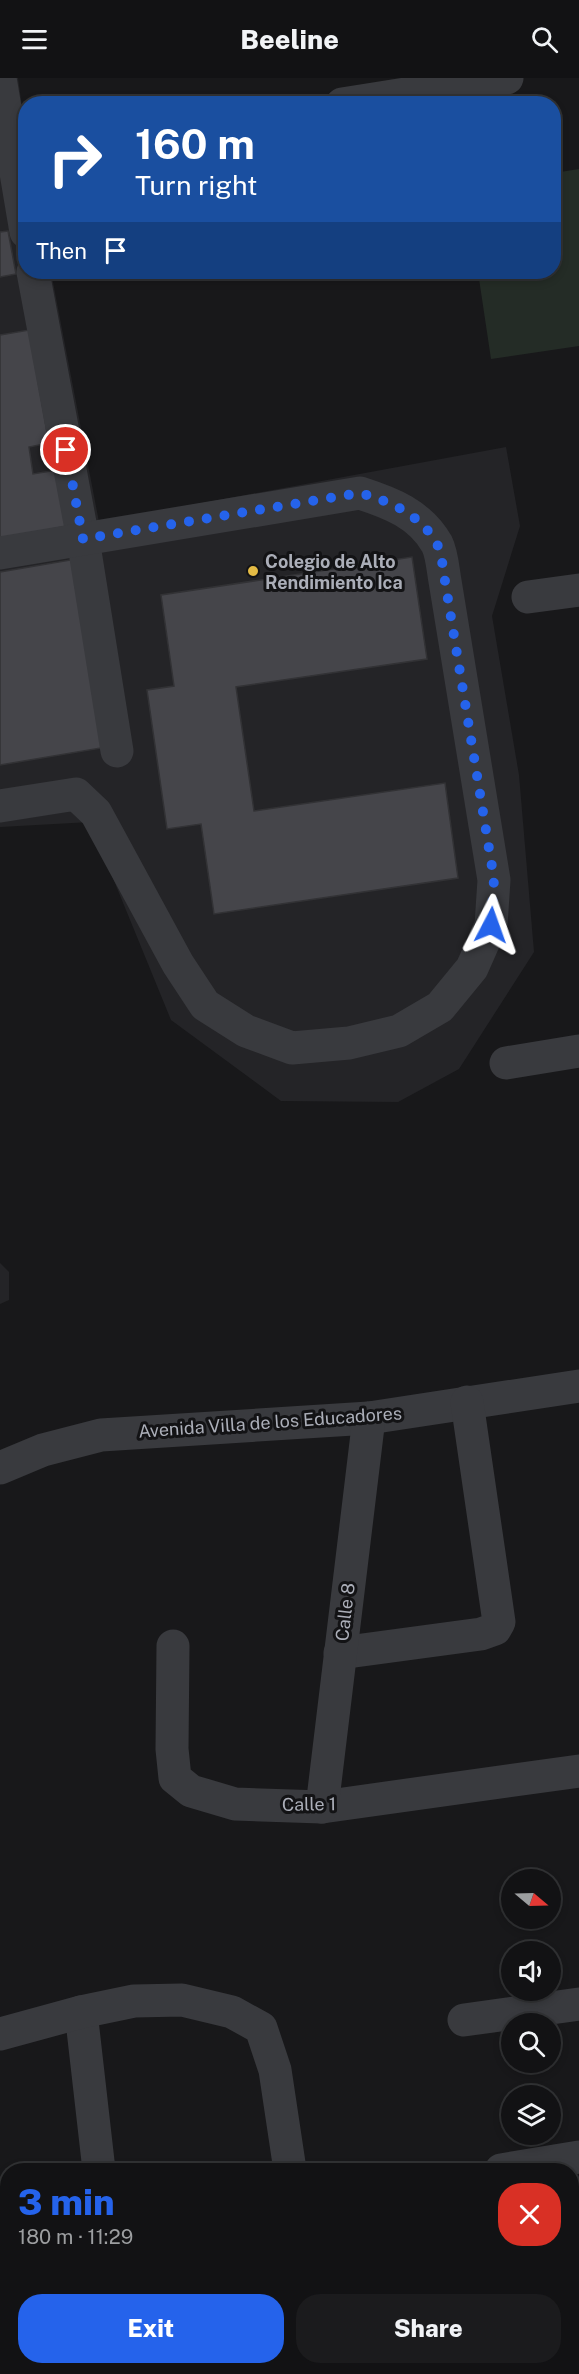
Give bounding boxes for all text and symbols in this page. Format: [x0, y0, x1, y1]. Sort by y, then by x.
icon: menu [18, 23, 51, 56]
text: Beeline [240, 23, 339, 55]
icon: search [528, 23, 561, 56]
text: 160 m [135, 119, 255, 168]
icon: right [36, 120, 114, 198]
text: Turn right [135, 169, 258, 201]
icon: arrive [99, 234, 132, 267]
text: Then [36, 238, 87, 264]
pin [40, 424, 91, 475]
icon: arrive [49, 433, 82, 466]
place label: Colegio de Alto Rendimiento Ica [265, 551, 403, 593]
marker: Colegio de Alto Rendimiento Ica [246, 564, 260, 578]
position arrow [459, 893, 523, 957]
street label: Avenida Villa de los Educadores [137, 1402, 403, 1442]
street label: Calle 8 [331, 1582, 359, 1642]
street label: Calle 1 [282, 1793, 336, 1815]
north arrow [501, 1869, 561, 1929]
map controls [501, 1869, 561, 2145]
button: sound [501, 1941, 561, 2001]
button: search [501, 2013, 561, 2073]
button: layers [501, 2085, 561, 2145]
text: 3 min [18, 2181, 115, 2223]
button: close [498, 2183, 561, 2246]
text: 180 m · 11:29 [18, 2225, 133, 2249]
button: Exit [18, 2294, 284, 2363]
button: Share [296, 2294, 561, 2363]

